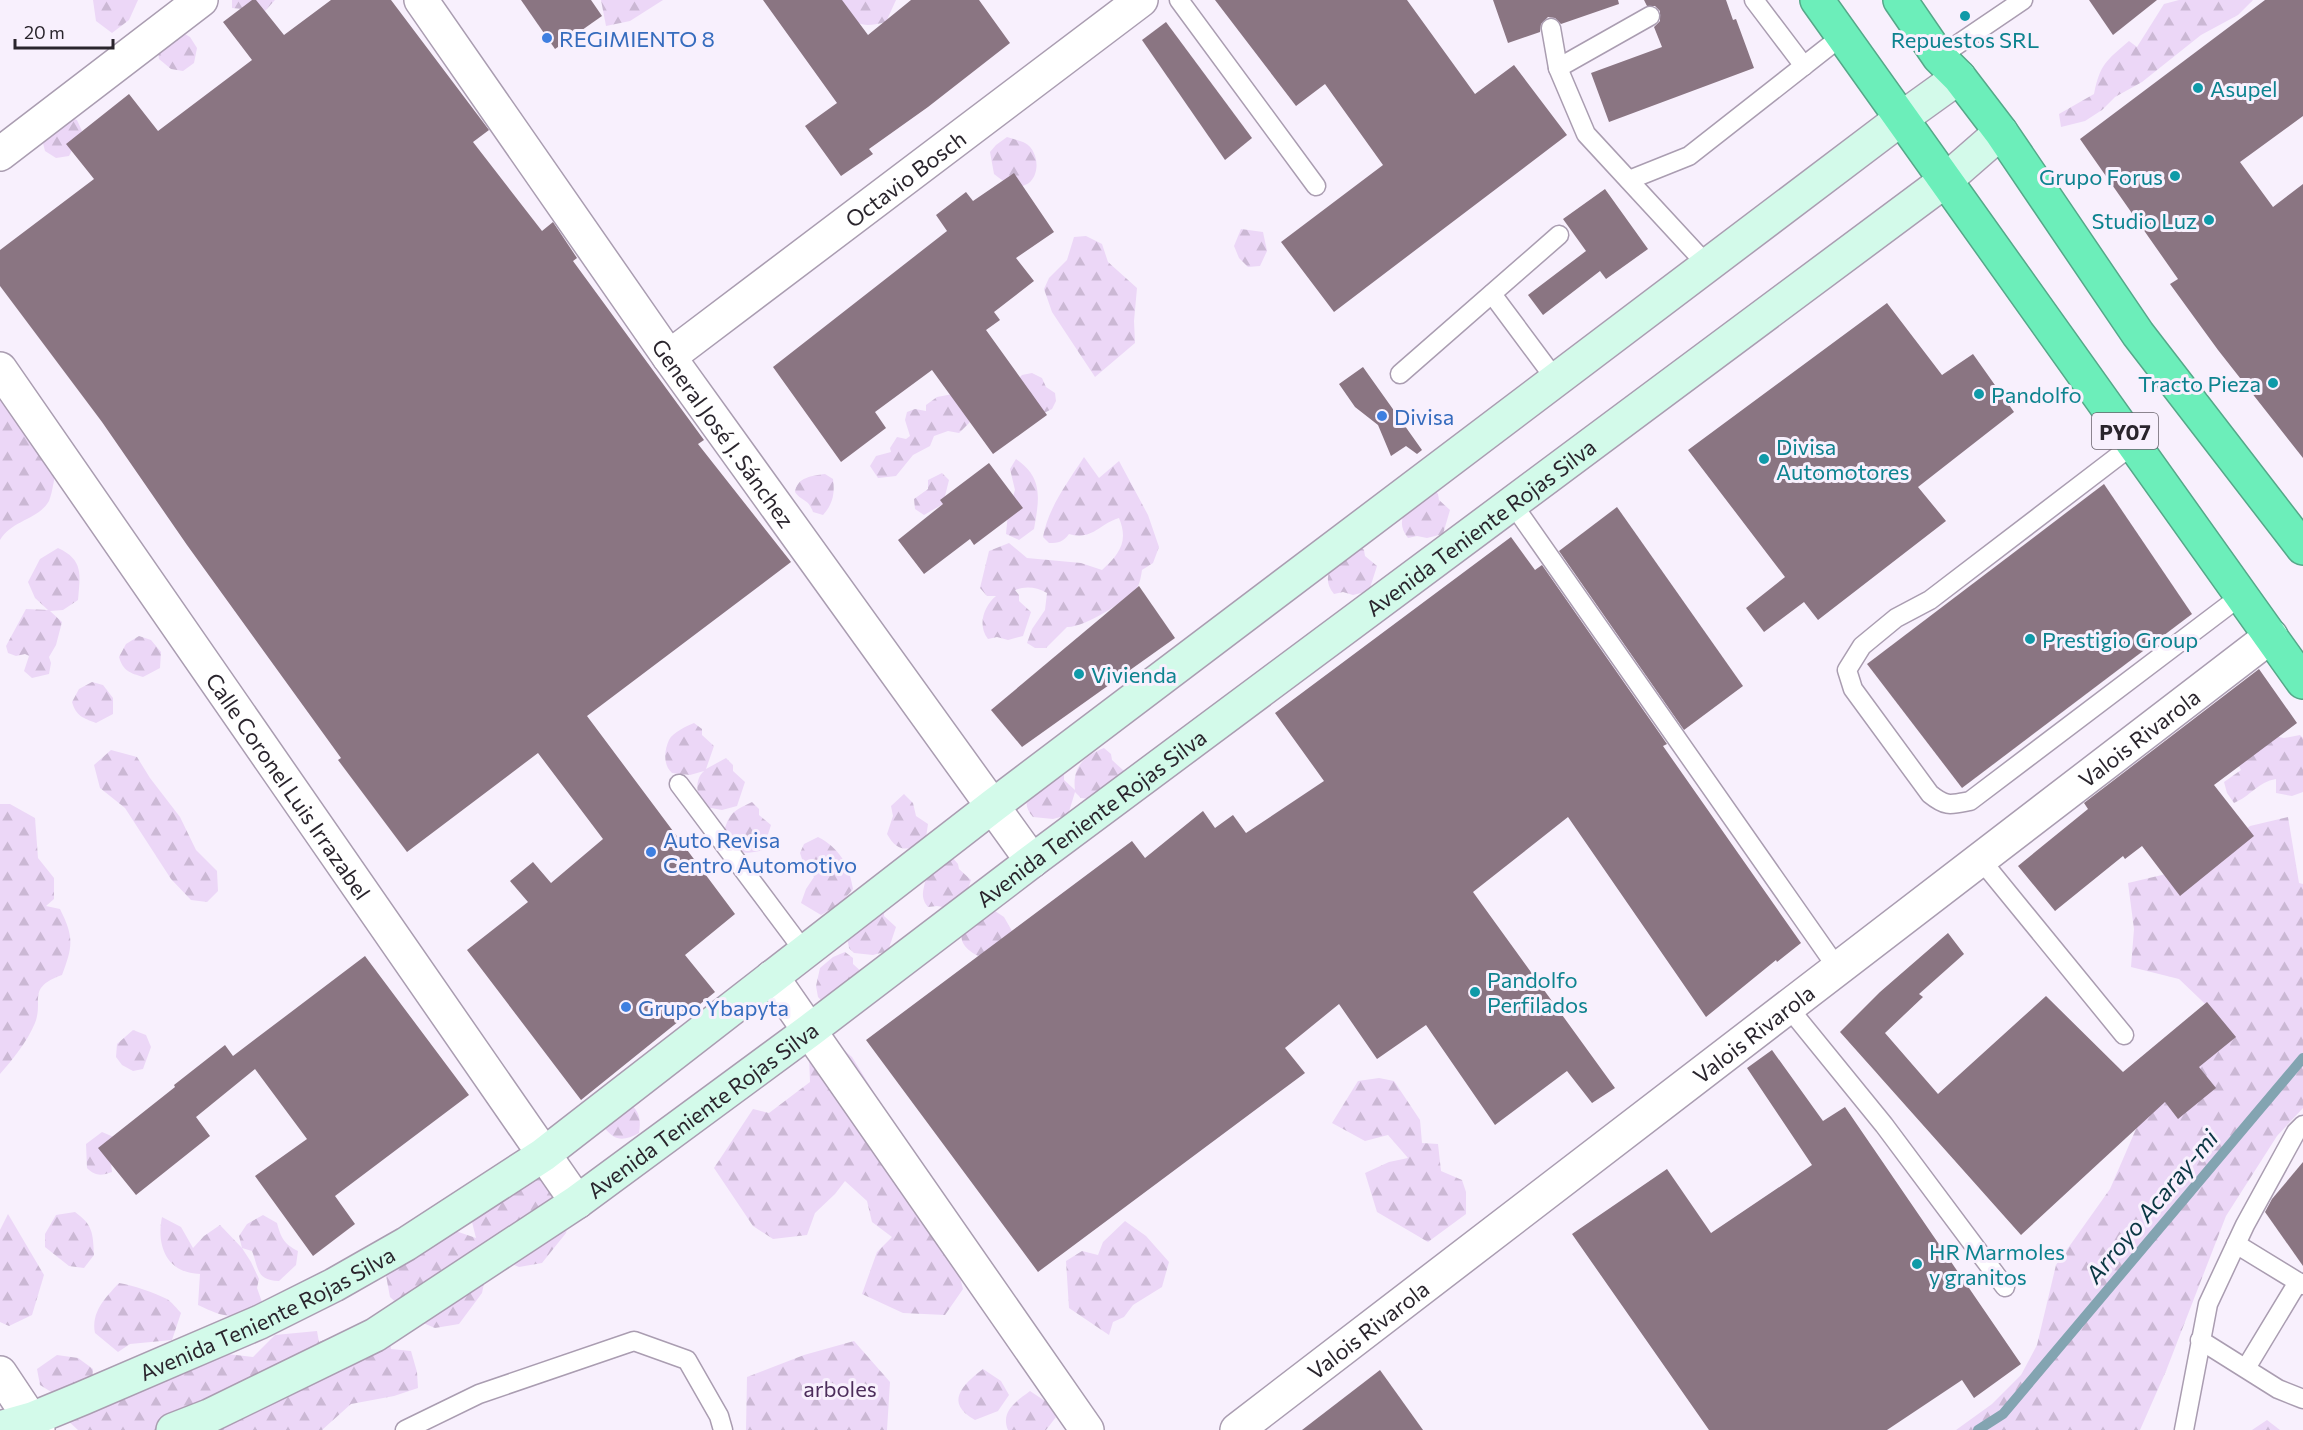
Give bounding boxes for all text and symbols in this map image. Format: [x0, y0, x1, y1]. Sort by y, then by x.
marker: Repuestos SRL [1958, 9, 1972, 23]
scale bar [15, 12, 112, 50]
text: 20 m [24, 21, 65, 43]
place label: REGIMIENTO 8 [559, 25, 715, 52]
place label: Repuestos SRL [1891, 26, 2039, 53]
marker: REGIMIENTO 8 [540, 31, 554, 45]
place label: Asupel [2210, 75, 2278, 102]
marker: Asupel [2191, 81, 2205, 95]
street label: Octavio Bosch [839, 124, 971, 233]
place label: Grupo Forus [2039, 163, 2163, 190]
marker: Grupo Forus [2168, 169, 2182, 183]
place label: Studio Luz [2091, 207, 2197, 234]
marker: Studio Luz [2202, 213, 2216, 227]
street label: General José J. Sánchez [647, 333, 801, 532]
place label: Tracto Pieza [2138, 370, 2261, 397]
marker: Tracto Pieza [2266, 376, 2280, 390]
place label: Pandolfo [1991, 381, 2082, 408]
marker: Pandolfo [1972, 387, 1986, 401]
place label: Divisa [1394, 403, 1454, 430]
marker: Divisa [1375, 409, 1389, 423]
road number: PY07 [2092, 413, 2158, 449]
street label: Avenida Teniente Rojas Silva [1360, 432, 1601, 621]
place label: Divisa Automotores [1776, 433, 1909, 485]
marker: Divisa Automotores [1757, 452, 1771, 466]
place label: Prestigio Group [2042, 626, 2198, 653]
marker: Prestigio Group [2023, 632, 2037, 646]
place label: Vivienda [1091, 661, 1177, 688]
street label: Calle Coronel Luis Irrazabel [201, 667, 377, 904]
marker: Vivienda [1072, 667, 1086, 681]
street label: Valois Rivarola [2073, 682, 2205, 793]
street label: Avenida Teniente Rojas Silva [971, 723, 1211, 912]
place label: Auto Revisa Centro Automotivo [663, 826, 857, 878]
marker: Auto Revisa Centro Automotivo [644, 845, 658, 859]
place label: Pandolfo Perfilados [1487, 966, 1588, 1018]
street label: Valois Rivarola [1687, 978, 1819, 1089]
marker: Pandolfo Perfilados [1468, 985, 1482, 999]
place label: Grupo Ybapyta [638, 994, 789, 1021]
marker: Grupo Ybapyta [619, 1000, 633, 1014]
street label: Avenida Teniente Rojas Silva [582, 1016, 823, 1204]
water label: Arroyo Acaray-mi [2078, 1123, 2224, 1289]
place label: HR Marmoles y granitos [1929, 1238, 2065, 1290]
street label: Avenida Teniente Rojas Silva [135, 1240, 399, 1386]
marker: HR Marmoles y granitos [1910, 1257, 1924, 1271]
street label: Valois Rivarola [1302, 1274, 1434, 1385]
park label: arboles [803, 1375, 877, 1402]

